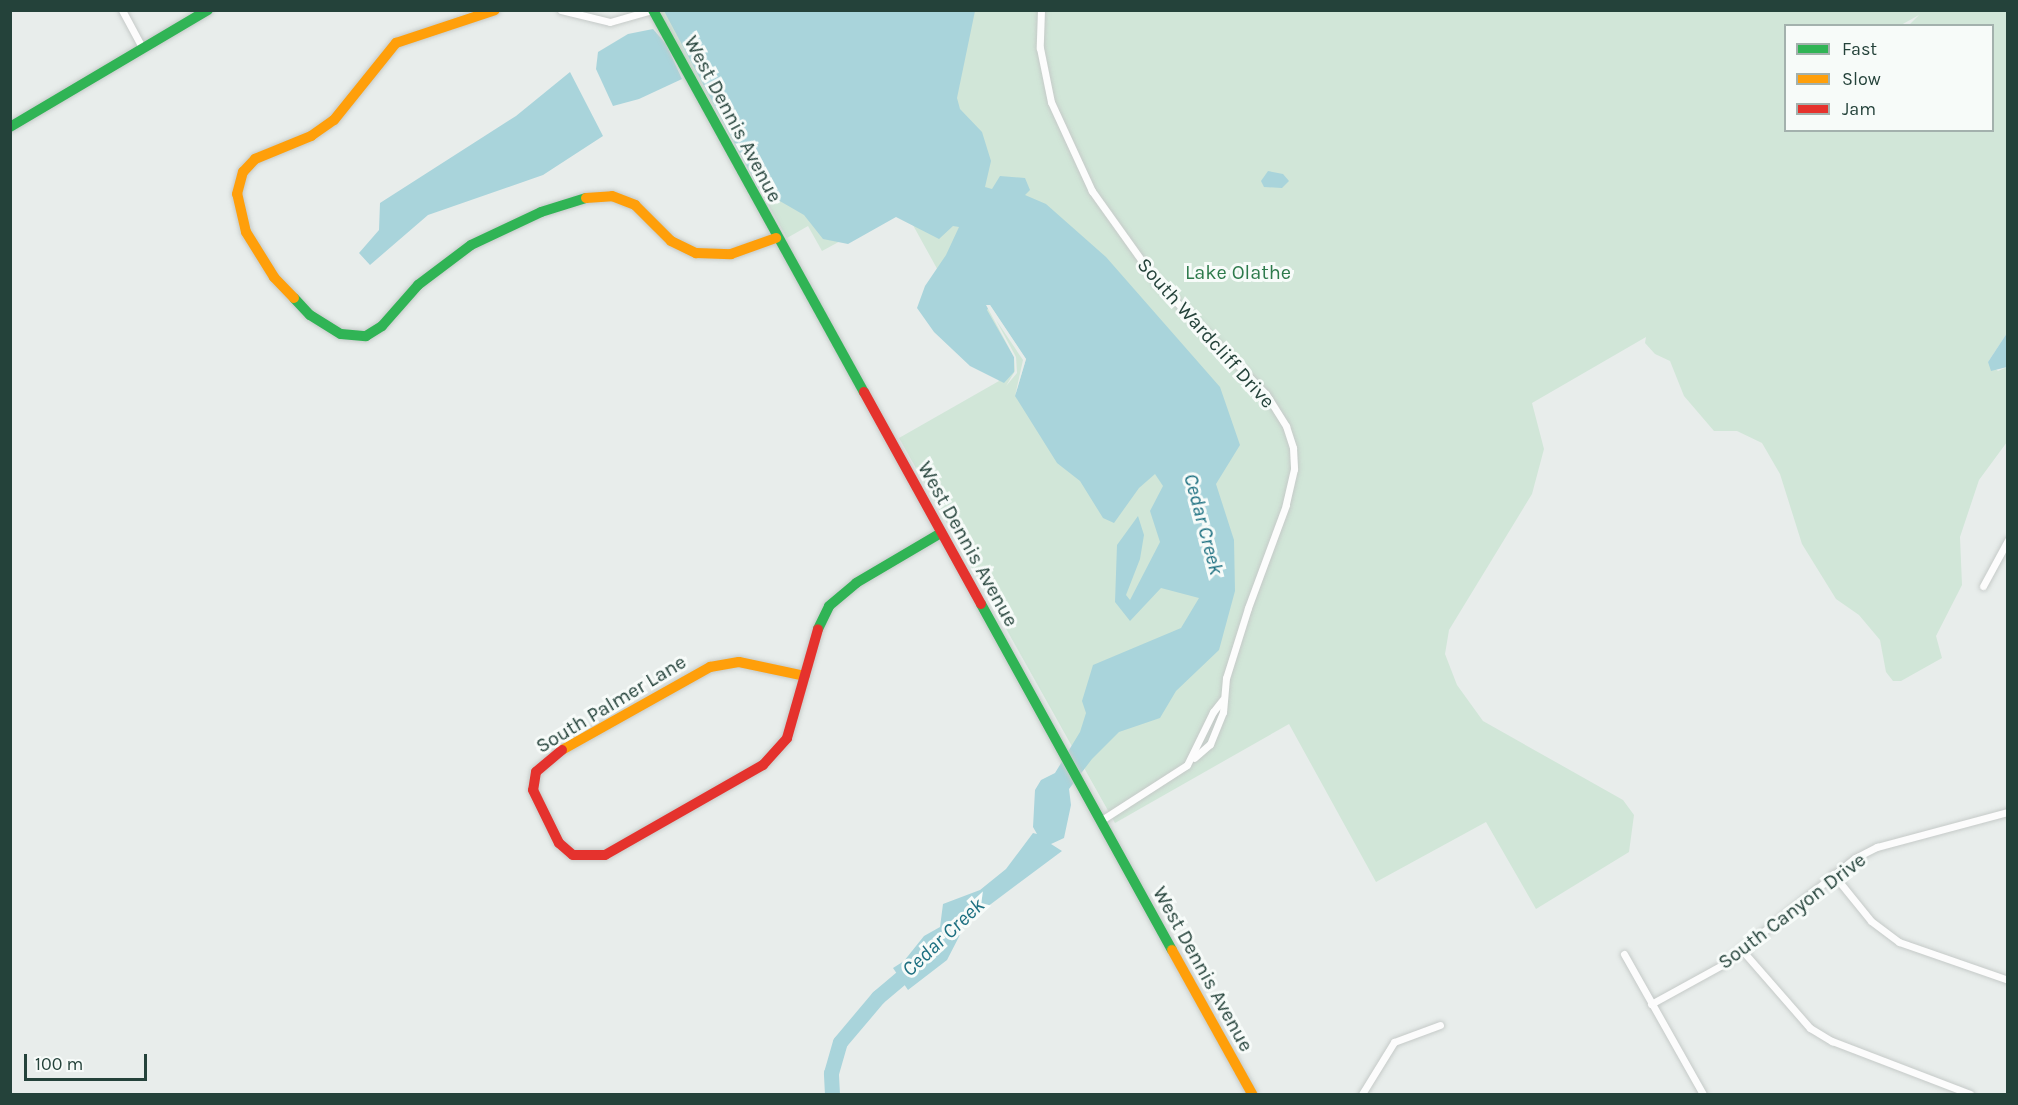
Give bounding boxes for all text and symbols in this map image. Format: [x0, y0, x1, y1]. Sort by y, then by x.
legend [1784, 24, 1994, 132]
street label: West Dennis Avenue [679, 32, 787, 206]
text: Fast [1842, 38, 1877, 60]
text: Slow [1842, 68, 1881, 90]
text: Jam [1842, 98, 1876, 120]
street label: South Wardcliff Drive [1132, 253, 1280, 413]
park label: Lake Olathe [1185, 260, 1291, 284]
street label: West Dennis Avenue [913, 457, 1023, 631]
water label: Cedar Creek [1178, 471, 1230, 577]
street label: South Palmer Lane [532, 650, 690, 758]
street label: South Canyon Drive [1713, 848, 1871, 974]
street label: West Dennis Avenue [1148, 882, 1258, 1056]
water label: Cedar Creek [896, 892, 990, 982]
scale bar [27, 1042, 150, 1080]
text: 100 m [35, 1053, 83, 1075]

